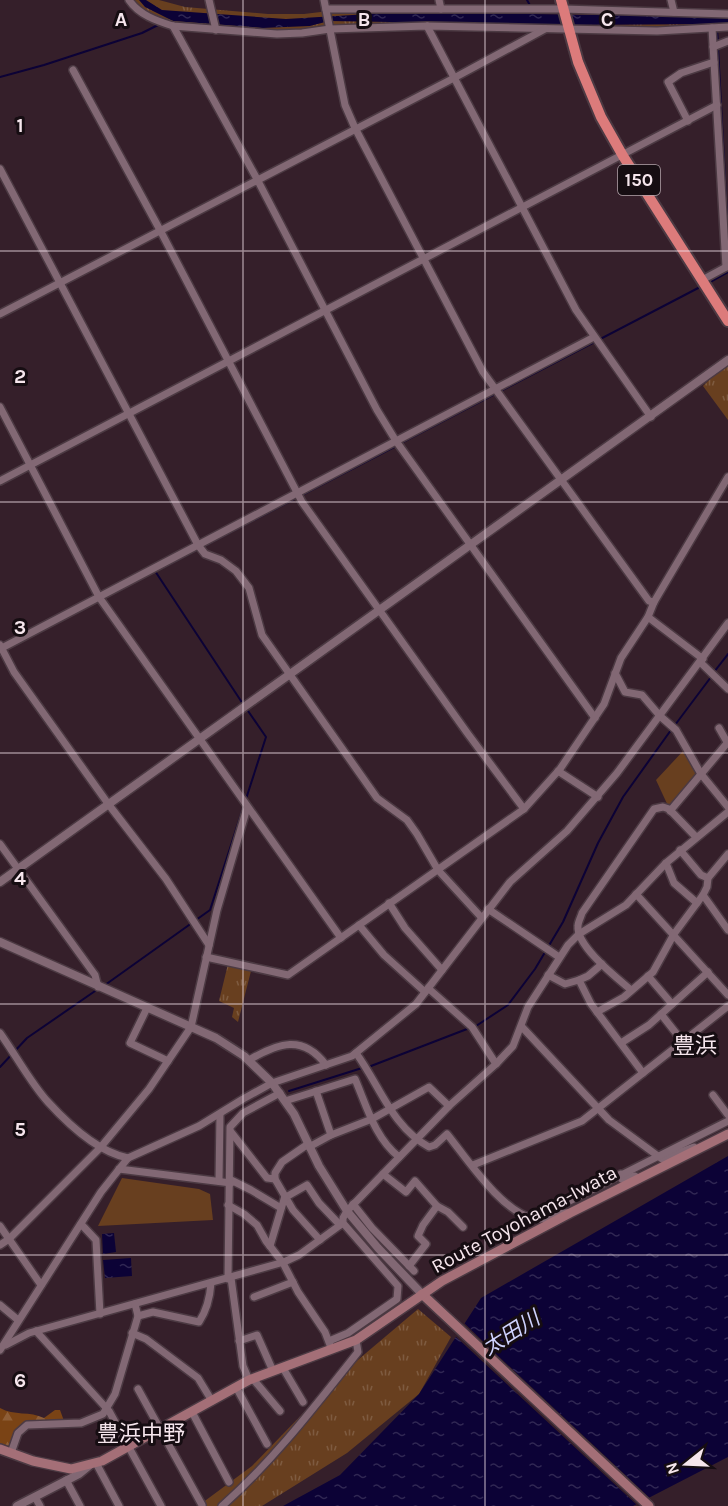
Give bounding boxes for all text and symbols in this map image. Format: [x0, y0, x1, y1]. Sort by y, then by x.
text: A [115, 8, 128, 31]
text: B [358, 8, 370, 31]
text: C [601, 8, 613, 31]
text: 1 [16, 114, 24, 137]
road number: 150 [618, 165, 660, 195]
text: 2 [14, 365, 26, 388]
text: 3 [14, 616, 26, 639]
text: 4 [14, 867, 26, 890]
district label: 豊浜 [673, 1033, 717, 1059]
text: 5 [14, 1118, 26, 1141]
street label: Route Toyohama-Iwata [428, 1161, 621, 1278]
water label: 太田川 [478, 1305, 546, 1360]
text: 6 [14, 1369, 26, 1392]
district label: 豊浜中野 [97, 1421, 185, 1447]
north arrow [656, 1434, 716, 1494]
text: N [661, 1460, 683, 1477]

